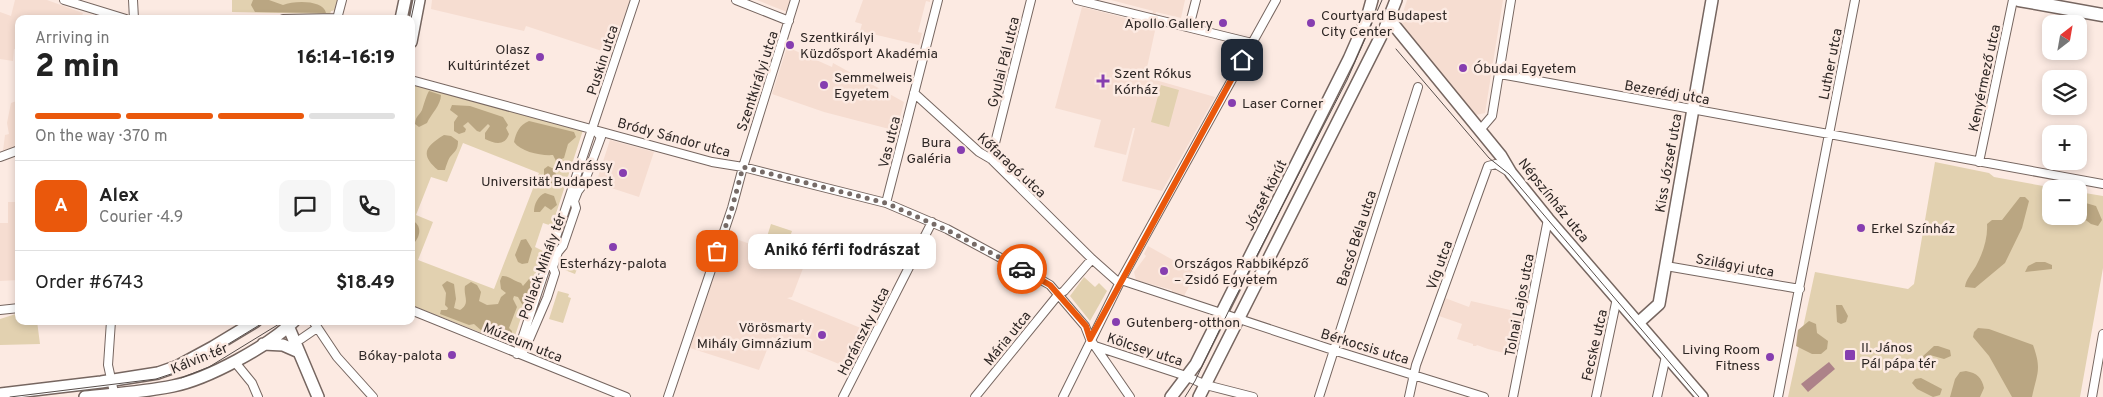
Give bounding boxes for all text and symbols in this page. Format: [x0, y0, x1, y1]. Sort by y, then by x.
place label: Courtyard Budapest City Center [1321, 8, 1447, 41]
street label: Gyulai Pál utca [985, 15, 1024, 110]
north arrow [2042, 15, 2088, 60]
map controls [2042, 15, 2087, 225]
place label: Apollo Gallery [1124, 16, 1213, 33]
marker: Apollo Gallery [1217, 17, 1229, 29]
marker: Courtyard Budapest City Center [1305, 17, 1317, 29]
street label: Puskin utca [584, 23, 623, 98]
street label: Kenyérmező utca [1966, 23, 2005, 134]
street label: Luther utca [1816, 27, 1847, 101]
text: Arriving in [35, 29, 110, 49]
street label: Szentkirályi utca [734, 29, 783, 134]
place label: Szentkirályi Küzdősport Akadémia [800, 30, 938, 63]
marker: Szentkirályi Küzdősport Akadémia [784, 39, 796, 51]
pin [1221, 39, 1263, 81]
place label: Olasz Kultúrintézet [448, 42, 530, 75]
text: 16:14–16:19 [297, 46, 395, 70]
icon: home [1228, 46, 1256, 74]
text: 2 min [35, 48, 120, 88]
marker: Olasz Kultúrintézet [534, 51, 546, 63]
place label: Óbudai Egyetem [1473, 60, 1576, 78]
marker: Óbudai Egyetem [1457, 62, 1469, 74]
place label: Szent Rókus Kórház [1114, 66, 1192, 99]
place label: Semmelweis Egyetem [834, 70, 913, 103]
button: layers [2042, 70, 2087, 115]
marker: Szent Rókus Kórház [1096, 74, 1110, 88]
street label: Bezerédj utca [1623, 78, 1711, 109]
marker: Semmelweis Egyetem [818, 79, 830, 91]
place label: Laser Corner [1242, 96, 1324, 113]
marker: Laser Corner [1226, 97, 1238, 109]
street label: Kiss József utca [1652, 112, 1687, 214]
street label: Bródy Sándor utca [615, 115, 732, 162]
street label: Vas utca [876, 115, 905, 170]
button: + [2042, 125, 2087, 170]
text: On the way · 370 m [35, 127, 167, 147]
street label: Kőfaragó utca [973, 130, 1049, 202]
place label: Bura Galéria [907, 135, 951, 168]
marker: Bura Galéria [955, 144, 967, 156]
street label: Népszínház utca [1514, 156, 1592, 246]
street label: József körút [1241, 157, 1291, 234]
place label: Andrássy Universität Budapest [481, 158, 613, 191]
marker: Andrássy Universität Budapest [617, 167, 629, 179]
button: chat [279, 180, 331, 232]
button: phone [343, 180, 395, 232]
button: − [2042, 180, 2087, 225]
text: Alex [99, 184, 139, 208]
street label: Bacsó Béla utca [1334, 188, 1381, 289]
text: A [54, 194, 68, 218]
text: Courier · 4.9 [99, 208, 183, 228]
street label: Pollack Mihály tér [516, 211, 571, 322]
place label: Erkel Színház [1871, 221, 1955, 238]
marker: Erkel Színház [1855, 222, 1867, 234]
pin [696, 230, 738, 272]
callout: Anikó férfi fodrászat [747, 234, 934, 268]
icon: bag [703, 237, 731, 265]
street label: Víg utca [1424, 239, 1457, 292]
marker: Esterházy-palota [607, 241, 619, 253]
text: Anikó férfi fodrászat [764, 241, 920, 261]
courier [997, 244, 1047, 294]
street label: Szilágyi utca [1694, 251, 1775, 282]
street label: Tolnai Lajos utca [1502, 252, 1539, 358]
icon: car [1008, 255, 1036, 283]
place label: Esterházy-palota [559, 256, 667, 273]
place label: Országos Rabbiképző – Zsidó Egyetem [1174, 256, 1310, 289]
marker: Országos Rabbiképző – Zsidó Egyetem [1158, 265, 1170, 277]
text: Order #6743 [35, 271, 144, 295]
text: $18.49 [336, 271, 395, 295]
street label: Horánszky utca [835, 285, 894, 379]
street label: Mária utca [981, 308, 1035, 370]
street label: Fecske utca [1579, 308, 1612, 383]
place label: Gutenberg-otthon [1126, 315, 1240, 332]
marker: Gutenberg-otthon [1110, 316, 1122, 328]
street label: Múzeum utca [480, 320, 565, 367]
place label: Vörösmarty Mihály Gimnázium [697, 320, 812, 353]
street label: Bérkocsis utca [1318, 326, 1411, 369]
marker: Vörösmarty Mihály Gimnázium [816, 329, 828, 341]
street label: Kölcsey utca [1104, 330, 1185, 371]
street label: Kálvin tér [168, 340, 231, 379]
place label: II. János Pál pápa tér [1861, 340, 1937, 373]
place label: Living Room Fitness [1682, 342, 1760, 375]
place label: Bókay-palota [358, 348, 442, 365]
marker: II. János Pál pápa tér [1843, 348, 1857, 362]
marker: Bókay-palota [446, 349, 458, 361]
marker: Living Room Fitness [1764, 351, 1776, 363]

